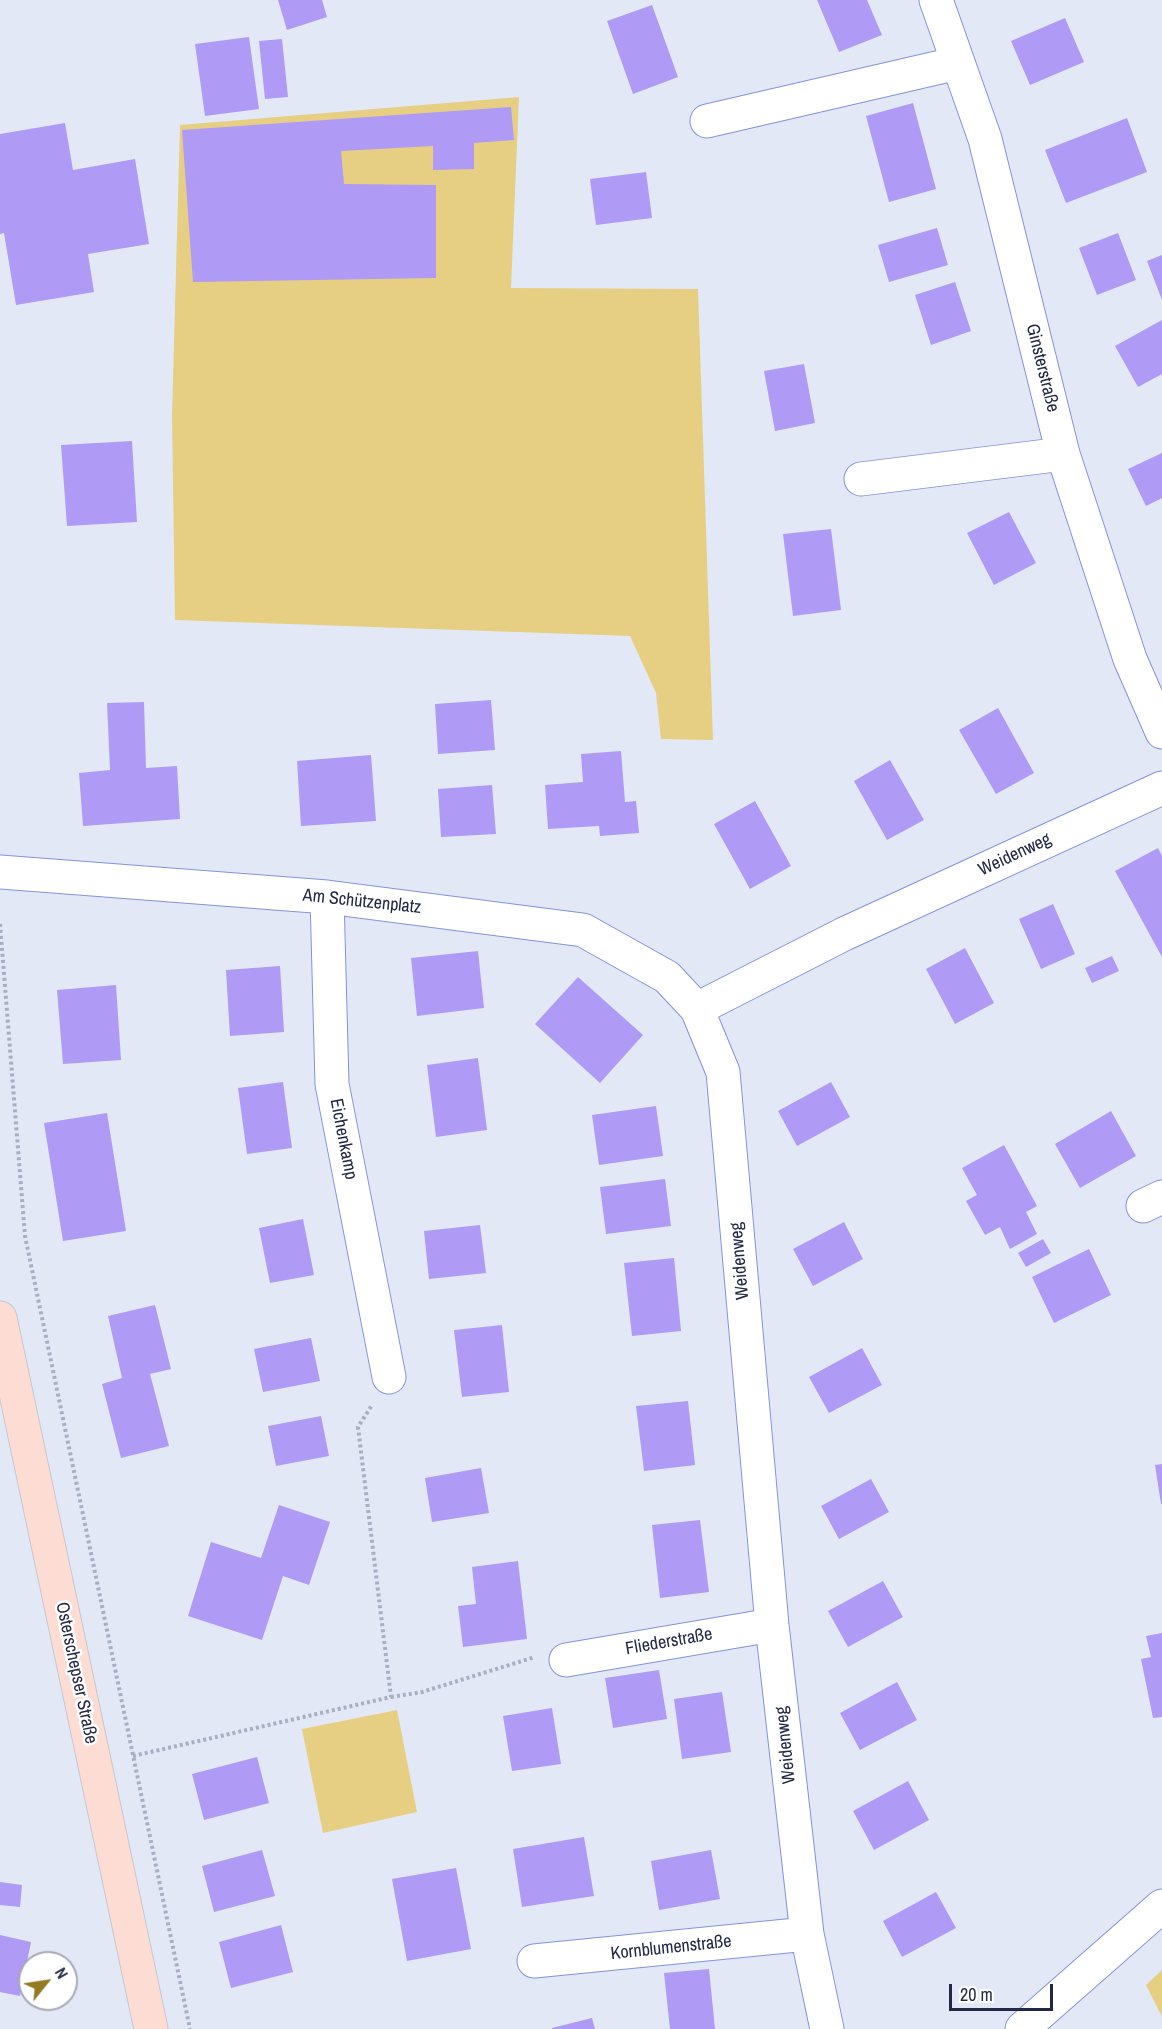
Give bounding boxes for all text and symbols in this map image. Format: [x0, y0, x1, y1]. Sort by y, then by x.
street label: Ginsterstraße [1021, 322, 1063, 414]
street label: Weidenweg [975, 829, 1055, 881]
street label: Am Schützenplatz [302, 885, 422, 919]
street label: Eichenkamp [325, 1097, 361, 1181]
street label: Weidenweg [726, 1221, 754, 1301]
street label: Osterschepser Straße [50, 1600, 102, 1746]
street label: Fliederstraße [624, 1624, 714, 1660]
street label: Weidenweg [771, 1705, 801, 1785]
street label: Kornblumenstraße [609, 1931, 733, 1965]
north arrow [18, 1951, 78, 2011]
text: N [50, 1963, 74, 1983]
scale bar [952, 1972, 1056, 2010]
text: 20 m [960, 1982, 993, 2007]

